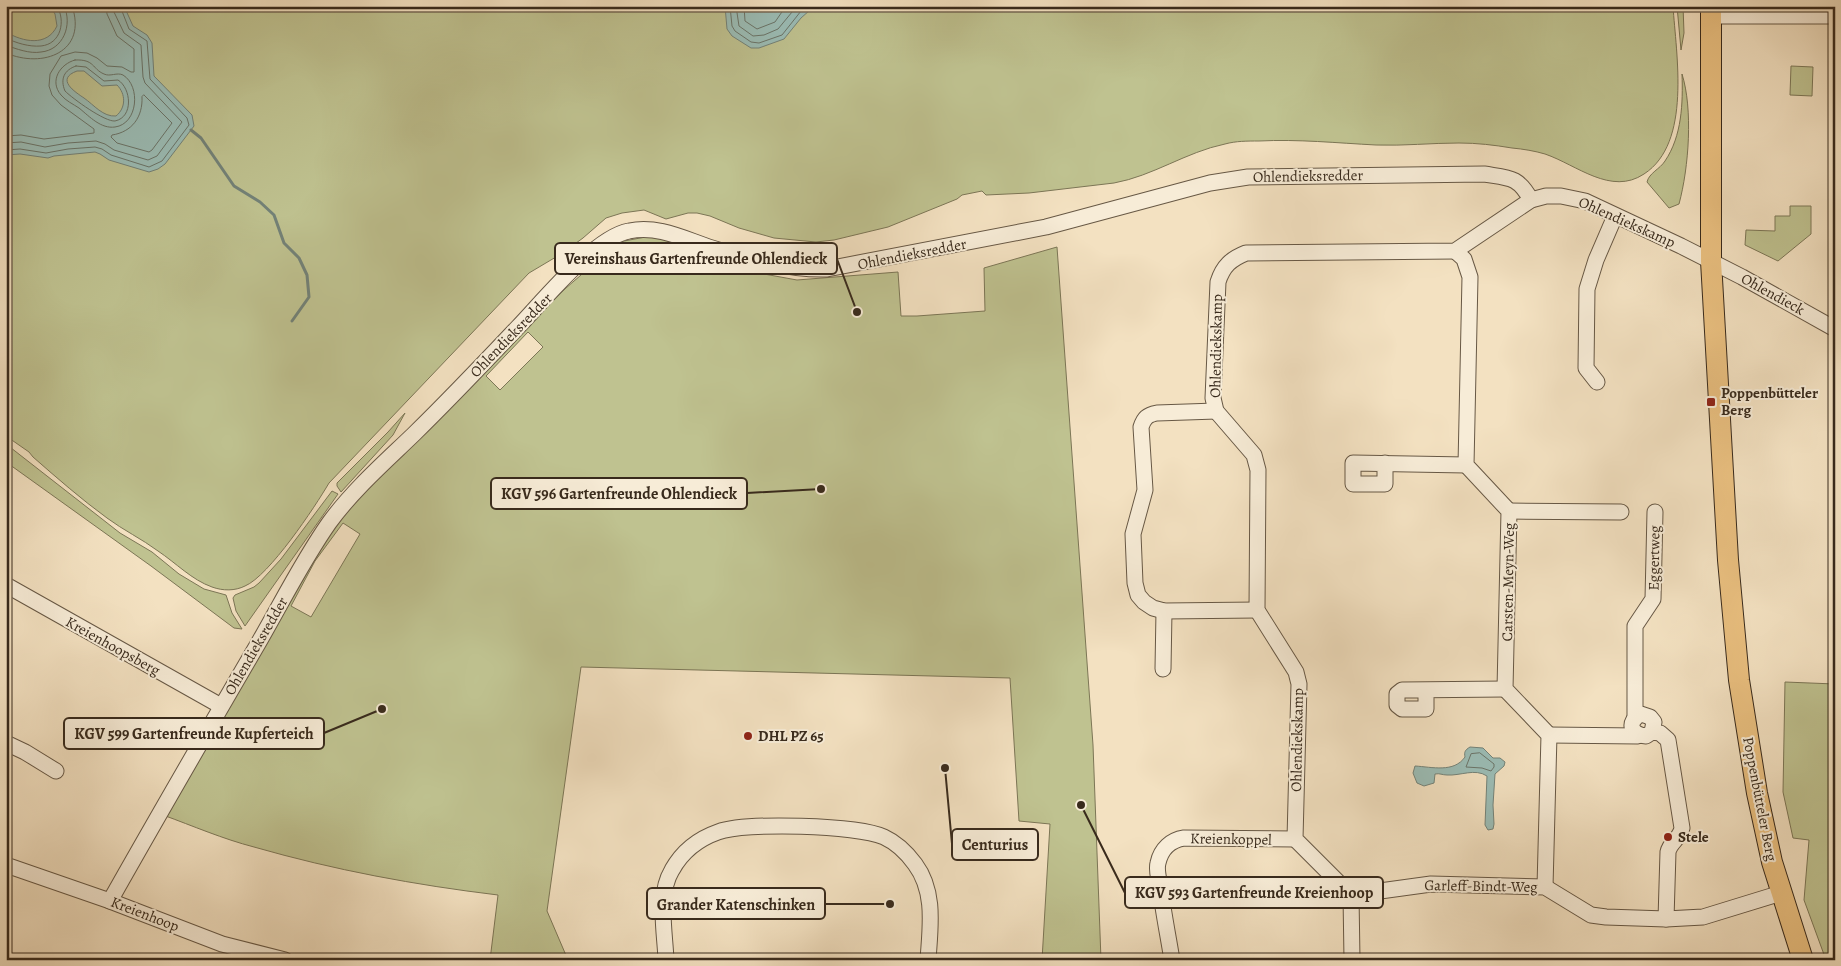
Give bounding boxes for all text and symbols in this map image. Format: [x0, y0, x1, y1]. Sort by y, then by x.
street label: Ohlendieksredder [1253, 165, 1364, 187]
street label: Ohlendiekskamp [1575, 192, 1679, 252]
street label: Ohlendieksredder [856, 234, 968, 274]
callout: Vereinshaus Gartenfreunde Ohlendieck [555, 243, 837, 274]
text: Vereinshaus Gartenfreunde Ohlendieck [564, 248, 828, 270]
street label: Ohlendieck [1738, 268, 1809, 320]
street label: Ohlendieksredder [465, 288, 557, 382]
street label: Ohlendiekskamp [1205, 294, 1227, 398]
place label: Poppenbütteler Berg [1721, 383, 1818, 420]
marker: Poppenbütteler Berg [1705, 396, 1717, 408]
callout: KGV 596 Gartenfreunde Ohlendieck [491, 478, 747, 509]
text: KGV 596 Gartenfreunde Ohlendieck [501, 483, 738, 505]
street label: Carsten-Meyn-Weg [1497, 522, 1519, 642]
street label: Eggertweg [1643, 525, 1665, 591]
street label: Ohlendieksredder [220, 593, 292, 699]
street label: Kreienhoopsberg [62, 612, 164, 681]
street label: Ohlendiekskamp [1286, 688, 1308, 792]
callout: KGV 599 Gartenfreunde Kupferteich [64, 718, 324, 749]
text: KGV 599 Gartenfreunde Kupferteich [74, 723, 314, 745]
place label: DHL PZ 65 [758, 726, 824, 746]
marker: DHL PZ 65 [742, 730, 754, 742]
street label: Poppenbütteler Berg [1738, 735, 1782, 863]
place label: Stele [1678, 827, 1709, 847]
street label: Kreienkoppel [1190, 828, 1272, 850]
callout: Centurius [952, 829, 1038, 860]
marker: Stele [1662, 831, 1674, 843]
text: Centurius [962, 834, 1028, 856]
street label: Garleff-Bindt-Weg [1424, 875, 1538, 897]
callout: KGV 593 Gartenfreunde Kreienhoop [1125, 877, 1383, 908]
text: KGV 593 Gartenfreunde Kreienhoop [1135, 882, 1374, 904]
callout: Grander Katenschinken [647, 888, 825, 919]
street label: Kreienhoop [108, 892, 182, 936]
text: Grander Katenschinken [657, 894, 815, 916]

